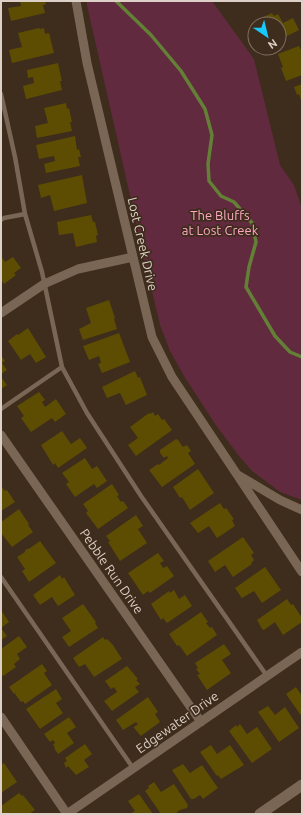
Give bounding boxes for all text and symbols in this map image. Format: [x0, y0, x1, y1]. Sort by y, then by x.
north arrow [247, 16, 287, 56]
text: N [266, 37, 280, 51]
street label: Lost Creek Drive [125, 196, 161, 292]
park label: The Bluffs at Lost Creek [182, 208, 259, 237]
street label: Pebble Run Drive [78, 526, 146, 616]
street label: Edgewater Drive [133, 688, 221, 756]

